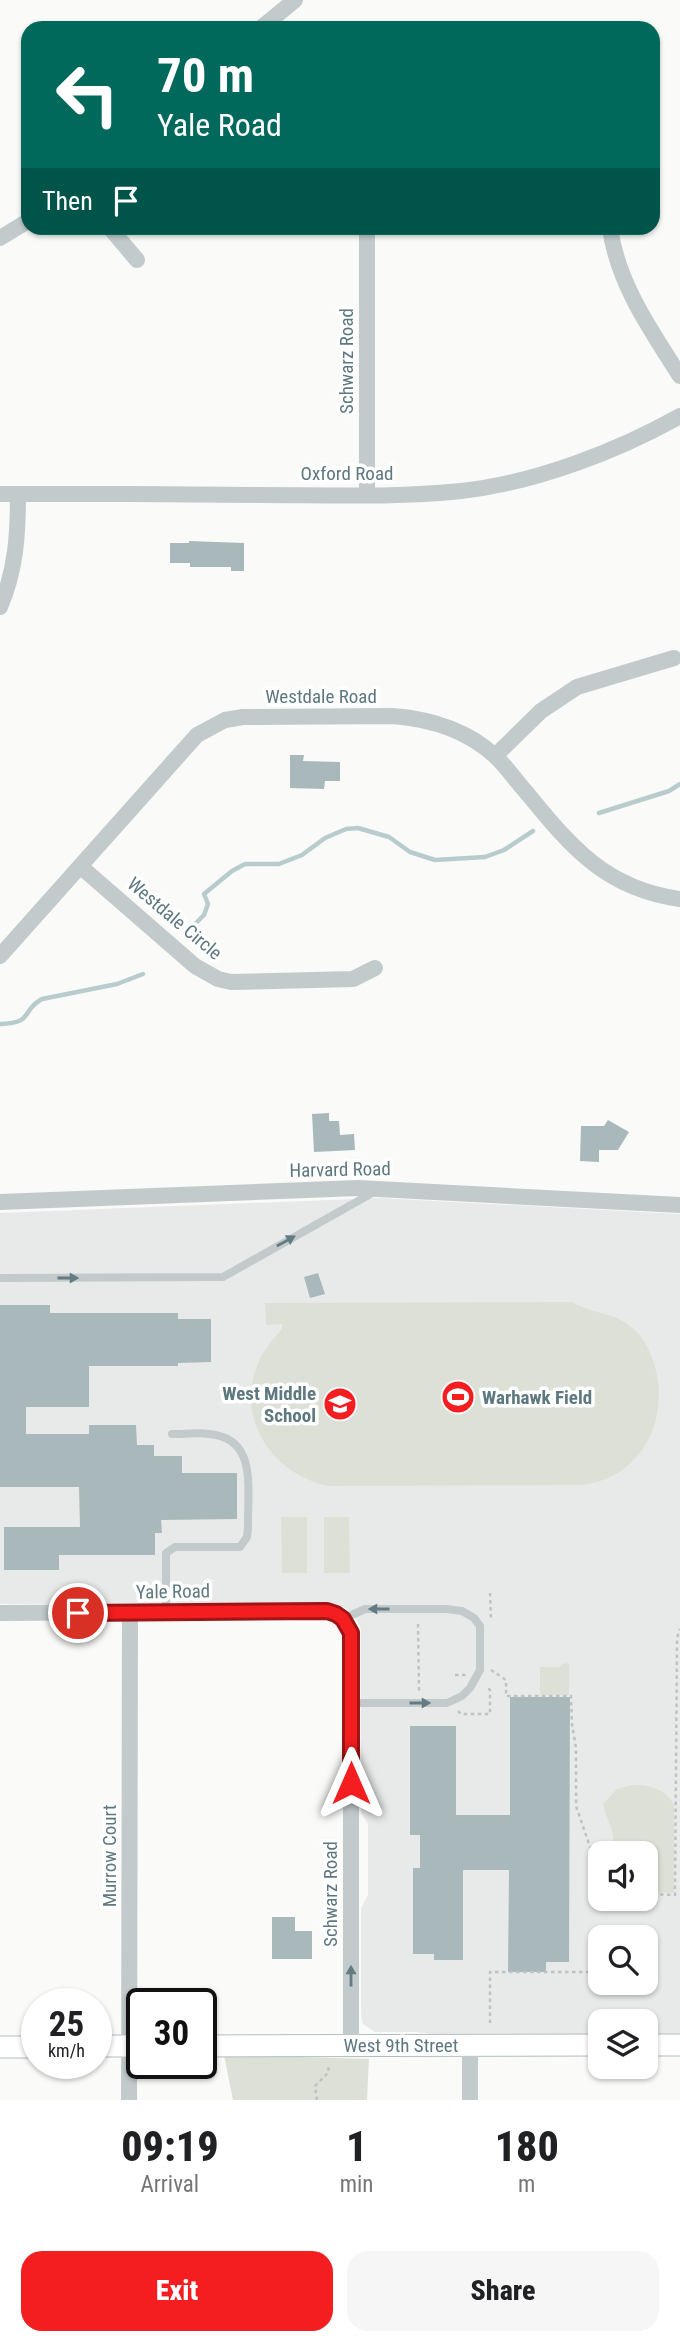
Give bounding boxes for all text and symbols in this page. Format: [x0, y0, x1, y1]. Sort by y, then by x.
text: 70 m [157, 47, 254, 104]
icon: left [42, 49, 133, 140]
text: Yale Road [157, 106, 282, 144]
icon: arrive [107, 182, 145, 220]
text: Then [42, 186, 93, 216]
street label: Schwarz Road [335, 308, 358, 414]
street label: Oxford Road [301, 462, 393, 485]
street label: Westdale Road [265, 685, 377, 708]
street label: Westdale Circle [123, 872, 227, 965]
street label: Harvard Road [289, 1157, 391, 1182]
one-way arrow [277, 1235, 296, 1247]
one-way arrow [57, 1272, 79, 1284]
sports icon: Warhawk Field [439, 1378, 477, 1416]
place label: West Middle School [222, 1382, 316, 1427]
school or university icon: West Middle School [321, 1385, 359, 1423]
place label: Warhawk Field [482, 1386, 592, 1409]
street label: Yale Road [136, 1579, 210, 1604]
pin [48, 1583, 108, 1643]
icon: arrive [59, 1594, 97, 1632]
one-way arrow [367, 1603, 389, 1615]
one-way arrow [409, 1697, 431, 1709]
position arrow [314, 1746, 388, 1820]
street label: Murrow Court [98, 1805, 121, 1907]
street label: Schwarz Road [319, 1841, 342, 1947]
map controls [588, 1841, 658, 2079]
button: sound [588, 1841, 658, 1911]
button: search [588, 1925, 658, 1995]
one-way arrow [345, 1965, 357, 1987]
speed limit sign: 30 [126, 1988, 217, 2079]
text: 25 [49, 2004, 84, 2045]
button: layers [588, 2009, 658, 2079]
street label: West 9th Street [344, 2034, 458, 2057]
text: km/h [48, 2040, 85, 2061]
text: 09:19 [121, 2122, 218, 2171]
text: 1 [346, 2122, 367, 2171]
text: 180 [495, 2122, 559, 2171]
text: Arrival [141, 2171, 199, 2198]
text: min [340, 2171, 373, 2198]
text: m [518, 2171, 535, 2198]
button: Exit [21, 2251, 333, 2331]
button: Share [347, 2251, 659, 2331]

